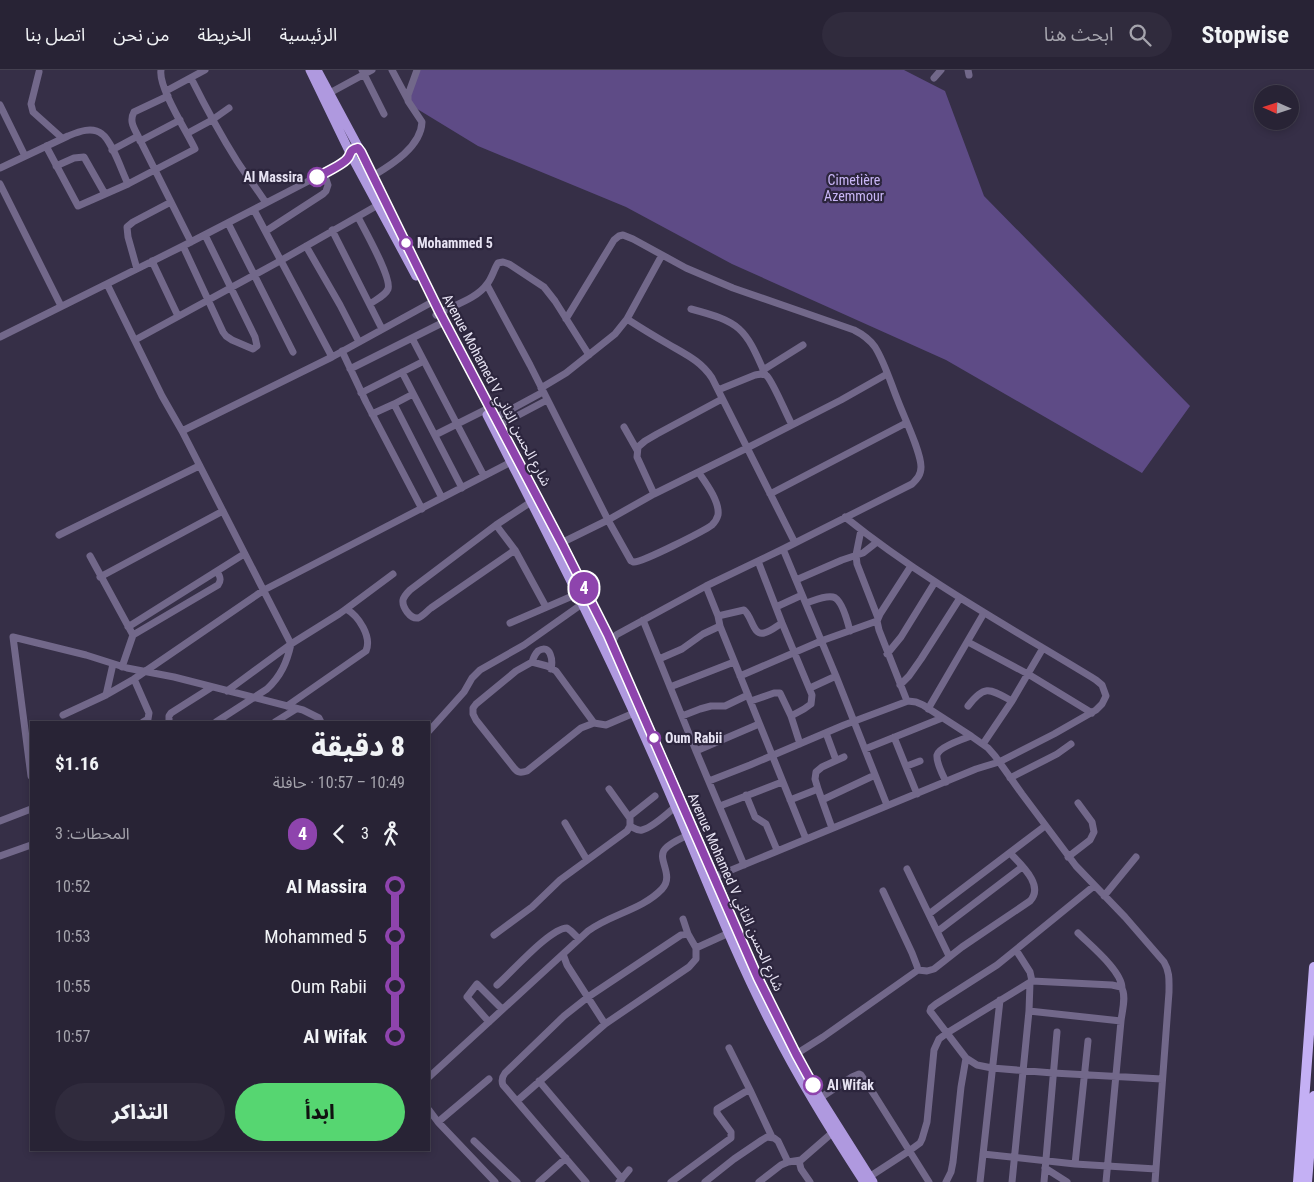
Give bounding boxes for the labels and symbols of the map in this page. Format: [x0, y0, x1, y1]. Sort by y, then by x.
north arrow [1254, 85, 1299, 130]
marker: Al Massira [307, 167, 327, 187]
place label: Al Massira [243, 169, 303, 185]
park label: Cimetière Azemmour [824, 172, 884, 204]
place label: Mohammed 5 [417, 235, 493, 251]
marker: Mohammed 5 [399, 236, 413, 250]
street label: Avenue Mohamed V شارع الحسن الثاني [437, 291, 555, 490]
line badge: 4 [568, 572, 600, 604]
place label: Oum Rabii [665, 730, 722, 746]
marker: Oum Rabii [647, 731, 661, 745]
street label: Avenue Mohamed V شارع الحسن الثاني [682, 791, 787, 995]
marker: Al Wifak [803, 1075, 823, 1095]
place label: Al Wifak [827, 1077, 874, 1093]

